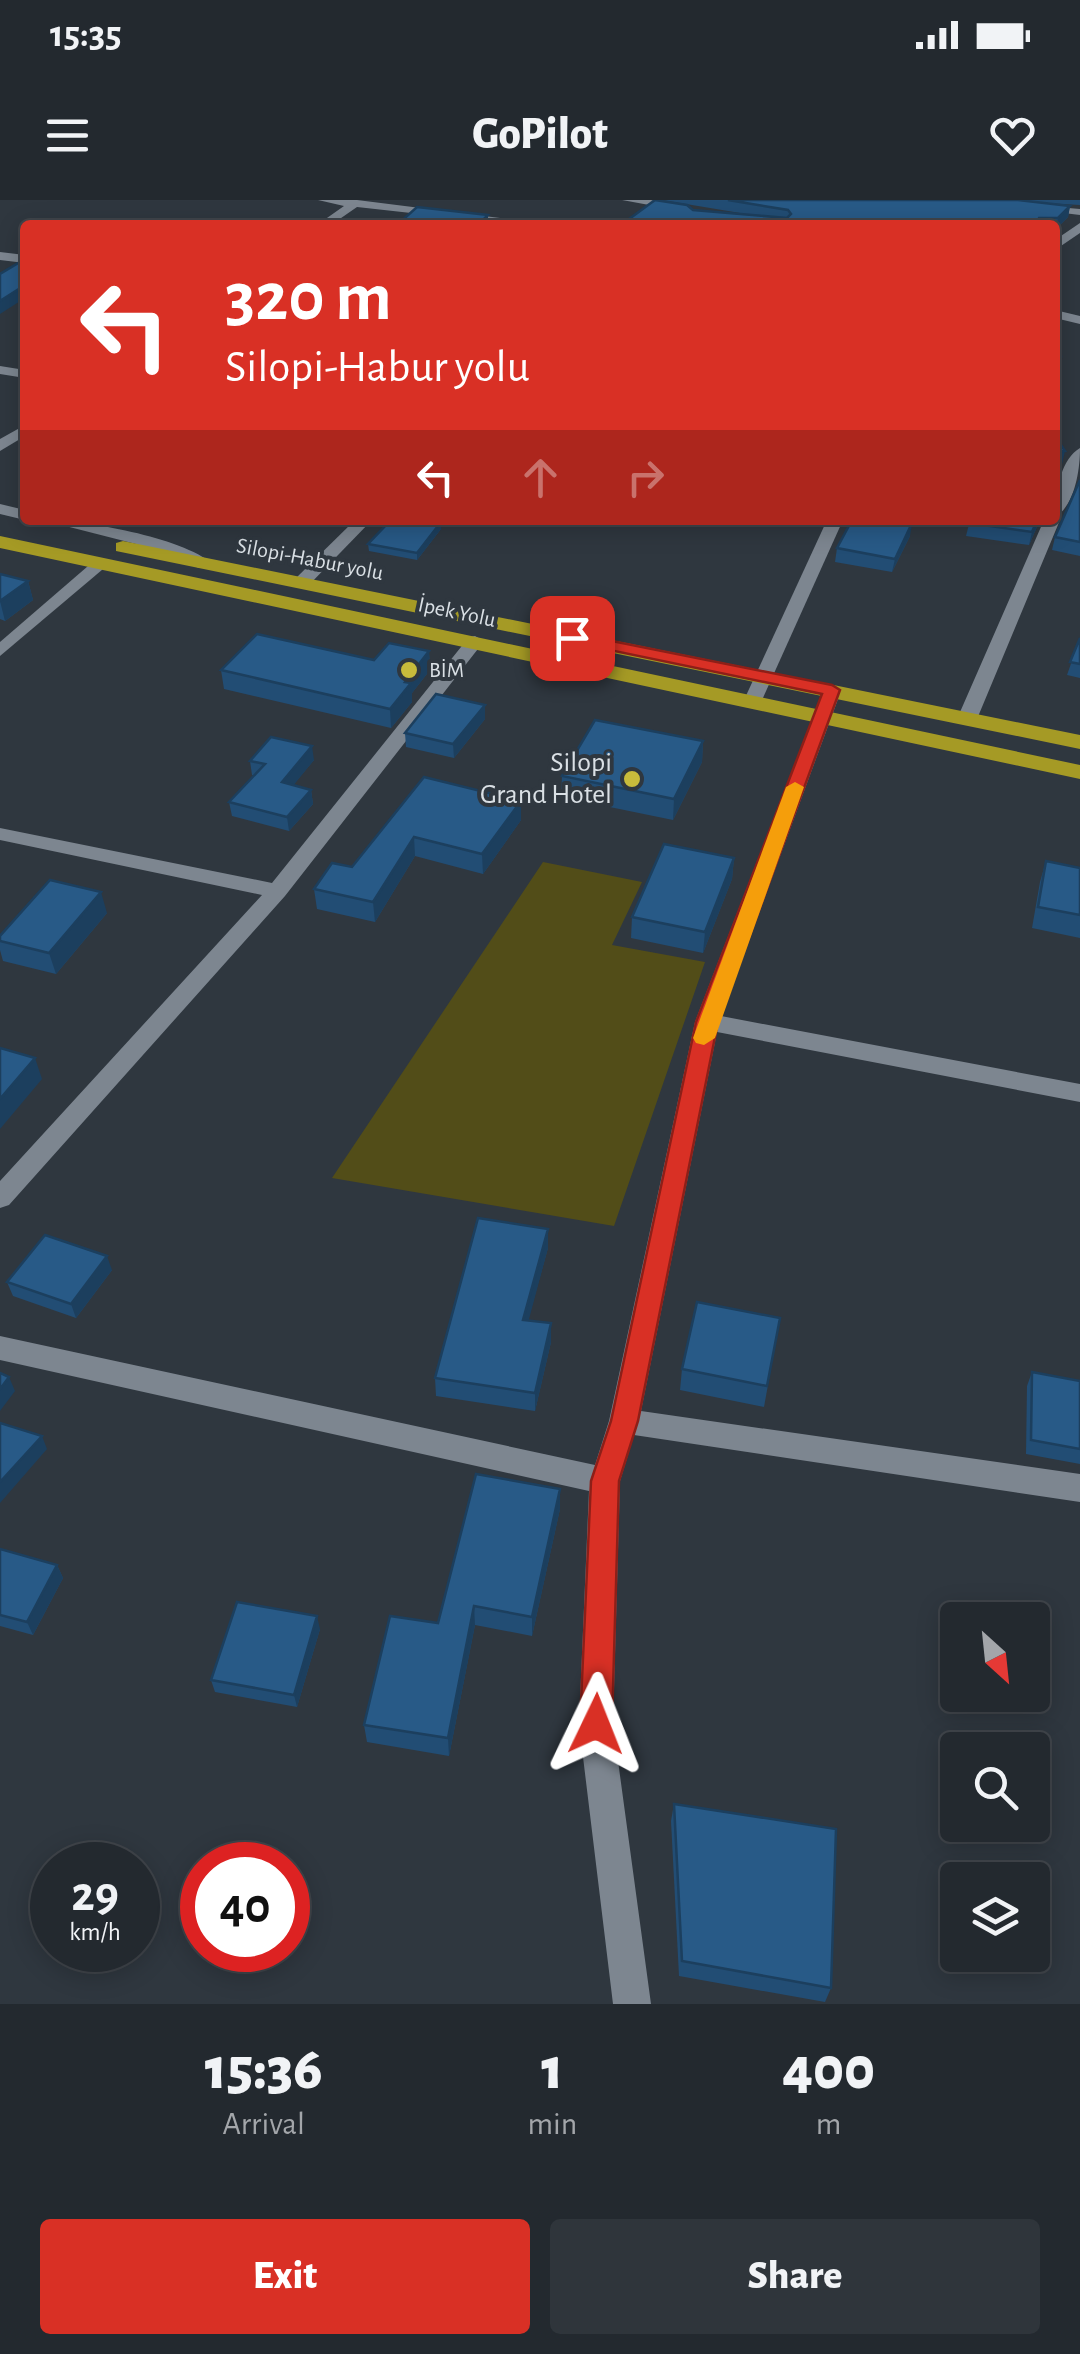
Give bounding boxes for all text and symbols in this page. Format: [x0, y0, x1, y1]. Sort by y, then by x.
text: 15:35 [50, 16, 122, 54]
icon: menu [40, 108, 95, 163]
icon: heart [985, 108, 1040, 163]
text: GoPilot [472, 112, 608, 157]
icon: left [60, 260, 190, 390]
text: 320 m [225, 263, 392, 333]
text: Silopi-Habur yolu [225, 345, 530, 390]
icon: left [408, 450, 463, 505]
icon: ahead [513, 450, 568, 505]
icon: right [618, 450, 673, 505]
street label: Silopi-Habur yolu [235, 534, 385, 584]
street label: İpek Yolu [416, 593, 498, 631]
pin [530, 596, 615, 681]
icon: arrive [545, 611, 600, 666]
marker: BİM [398, 659, 420, 681]
place label: BİM [429, 659, 464, 681]
place label: Silopi Grand Hotel [480, 749, 612, 809]
marker: Silopi Grand Hotel [621, 768, 643, 790]
north arrow [940, 1602, 1050, 1712]
map controls [940, 1602, 1050, 1972]
position arrow [544, 1672, 648, 1776]
button: search [940, 1732, 1050, 1842]
speed limit sign: 40 [180, 1842, 310, 1972]
button: layers [940, 1862, 1050, 1972]
text: 29 [71, 1870, 119, 1920]
text: km/h [69, 1920, 121, 1945]
text: 15:36 [205, 2040, 323, 2100]
text: 1 [541, 2040, 563, 2100]
text: 400 [782, 2040, 875, 2100]
text: Arrival [223, 2108, 305, 2140]
text: min [527, 2108, 577, 2140]
text: m [816, 2108, 841, 2140]
button: Exit [40, 2219, 530, 2334]
button: Share [550, 2219, 1040, 2334]

